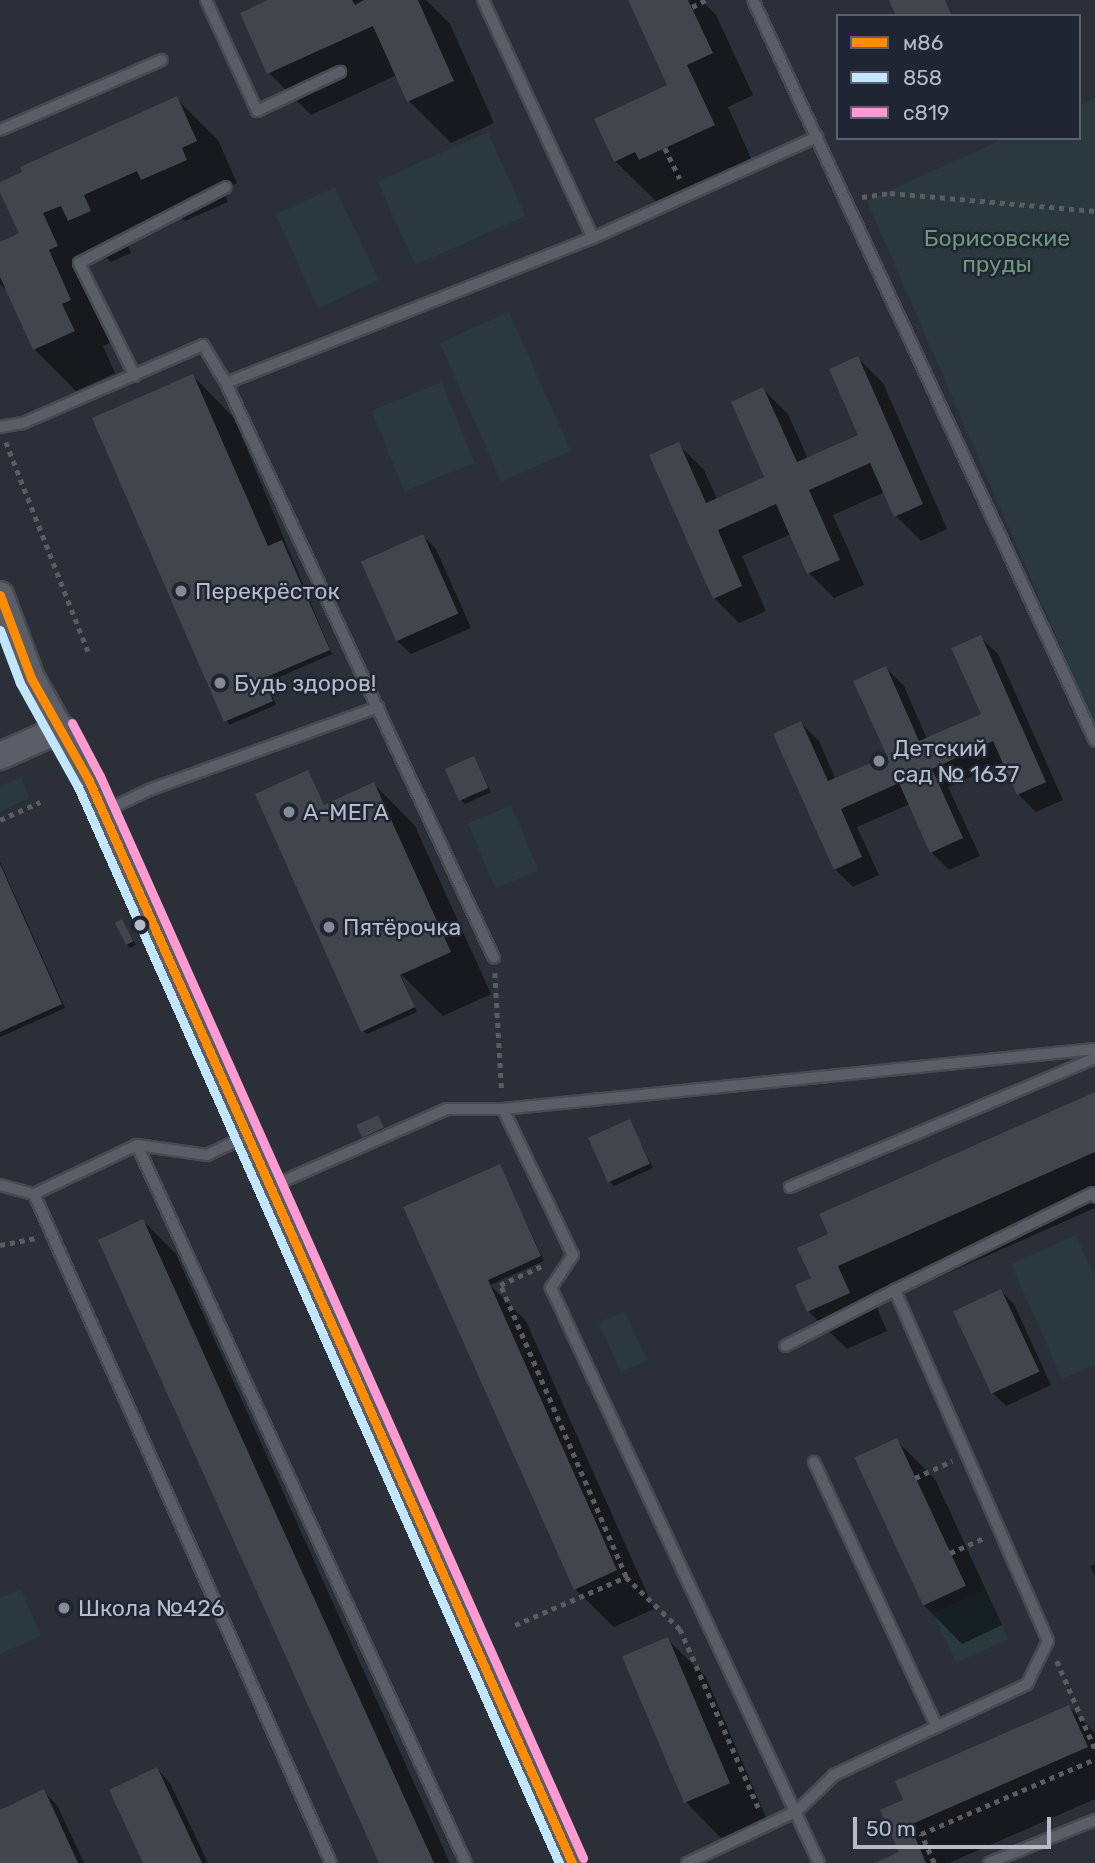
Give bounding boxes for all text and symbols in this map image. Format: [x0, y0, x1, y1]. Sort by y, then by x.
legend [836, 14, 1081, 140]
text: м86 [903, 30, 943, 55]
text: 858 [903, 65, 942, 90]
text: с819 [903, 100, 949, 125]
park label: Борисовские пруды [924, 224, 1070, 278]
place label: Перекрёсток [195, 577, 340, 605]
marker: Перекрёсток [173, 583, 189, 599]
place label: Будь здоров! [234, 669, 377, 697]
marker: Будь здоров! [212, 675, 228, 691]
place label: Детский сад № 1637 [893, 734, 1019, 788]
marker: Детский сад № 1637 [871, 753, 887, 769]
place label: А-МЕГА [303, 798, 389, 826]
marker: А-МЕГА [281, 804, 297, 820]
place label: Пятёрочка [343, 913, 461, 941]
unlabelled marker [133, 918, 147, 932]
marker: Пятёрочка [321, 919, 337, 935]
place label: Школа №426 [78, 1594, 225, 1622]
marker: Школа №426 [56, 1600, 72, 1616]
scale bar [857, 1804, 1055, 1848]
text: 50 m [866, 1816, 916, 1841]

